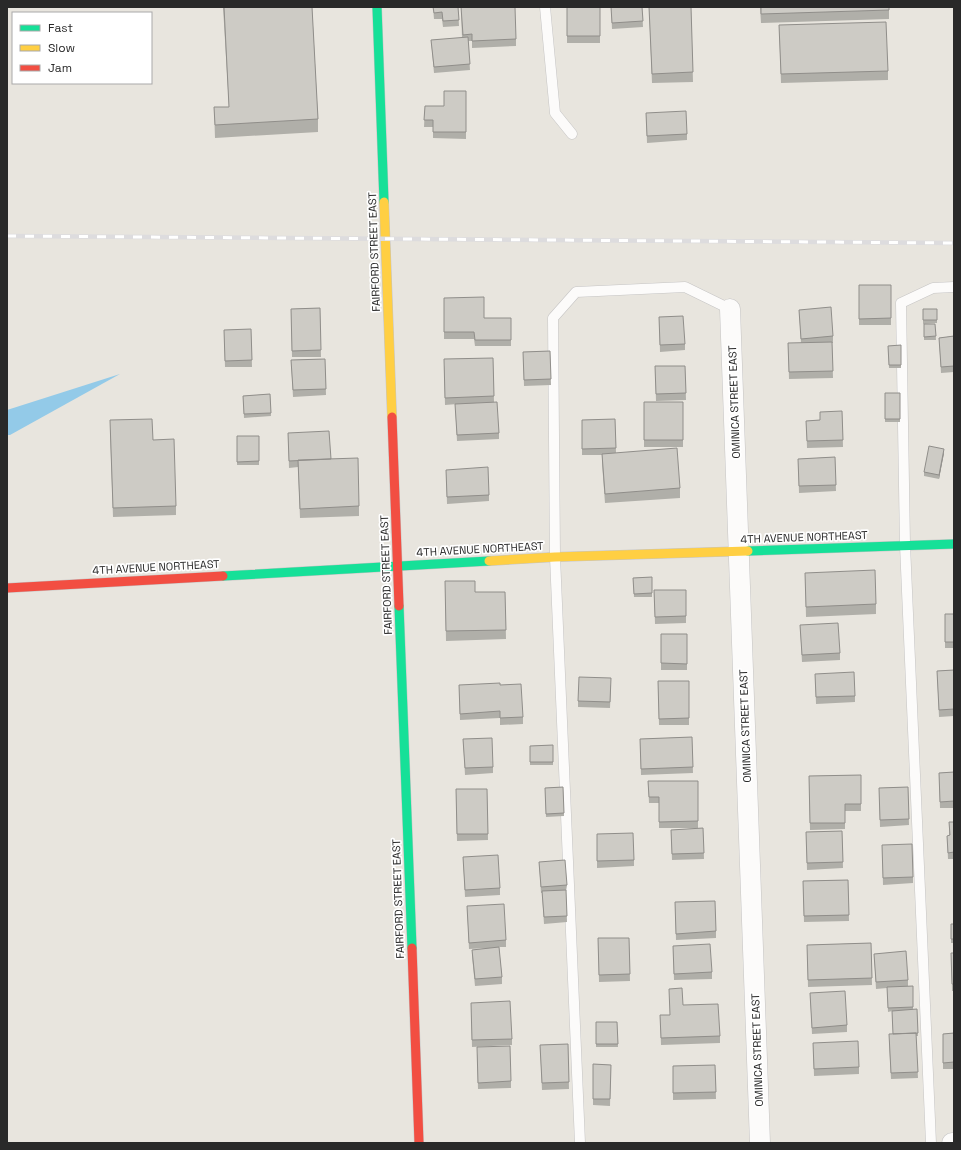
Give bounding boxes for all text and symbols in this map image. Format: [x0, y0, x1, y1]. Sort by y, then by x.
legend [12, 12, 152, 84]
text: Fast [48, 20, 73, 36]
text: Slow [48, 40, 75, 56]
text: Jam [48, 60, 72, 76]
street label: FAIRFORD STREET EAST [365, 192, 383, 312]
street label: OMINICA STREET EAST [725, 345, 743, 459]
street label: FAIRFORD STREET EAST [377, 515, 395, 635]
street label: 4TH AVENUE NORTHEAST [740, 528, 868, 546]
street label: 4TH AVENUE NORTHEAST [416, 539, 545, 559]
street label: 4TH AVENUE NORTHEAST [92, 557, 221, 577]
street label: OMINICA STREET EAST [736, 669, 754, 783]
street label: FAIRFORD STREET EAST [389, 839, 407, 959]
street label: OMINICA STREET EAST [748, 993, 766, 1107]

